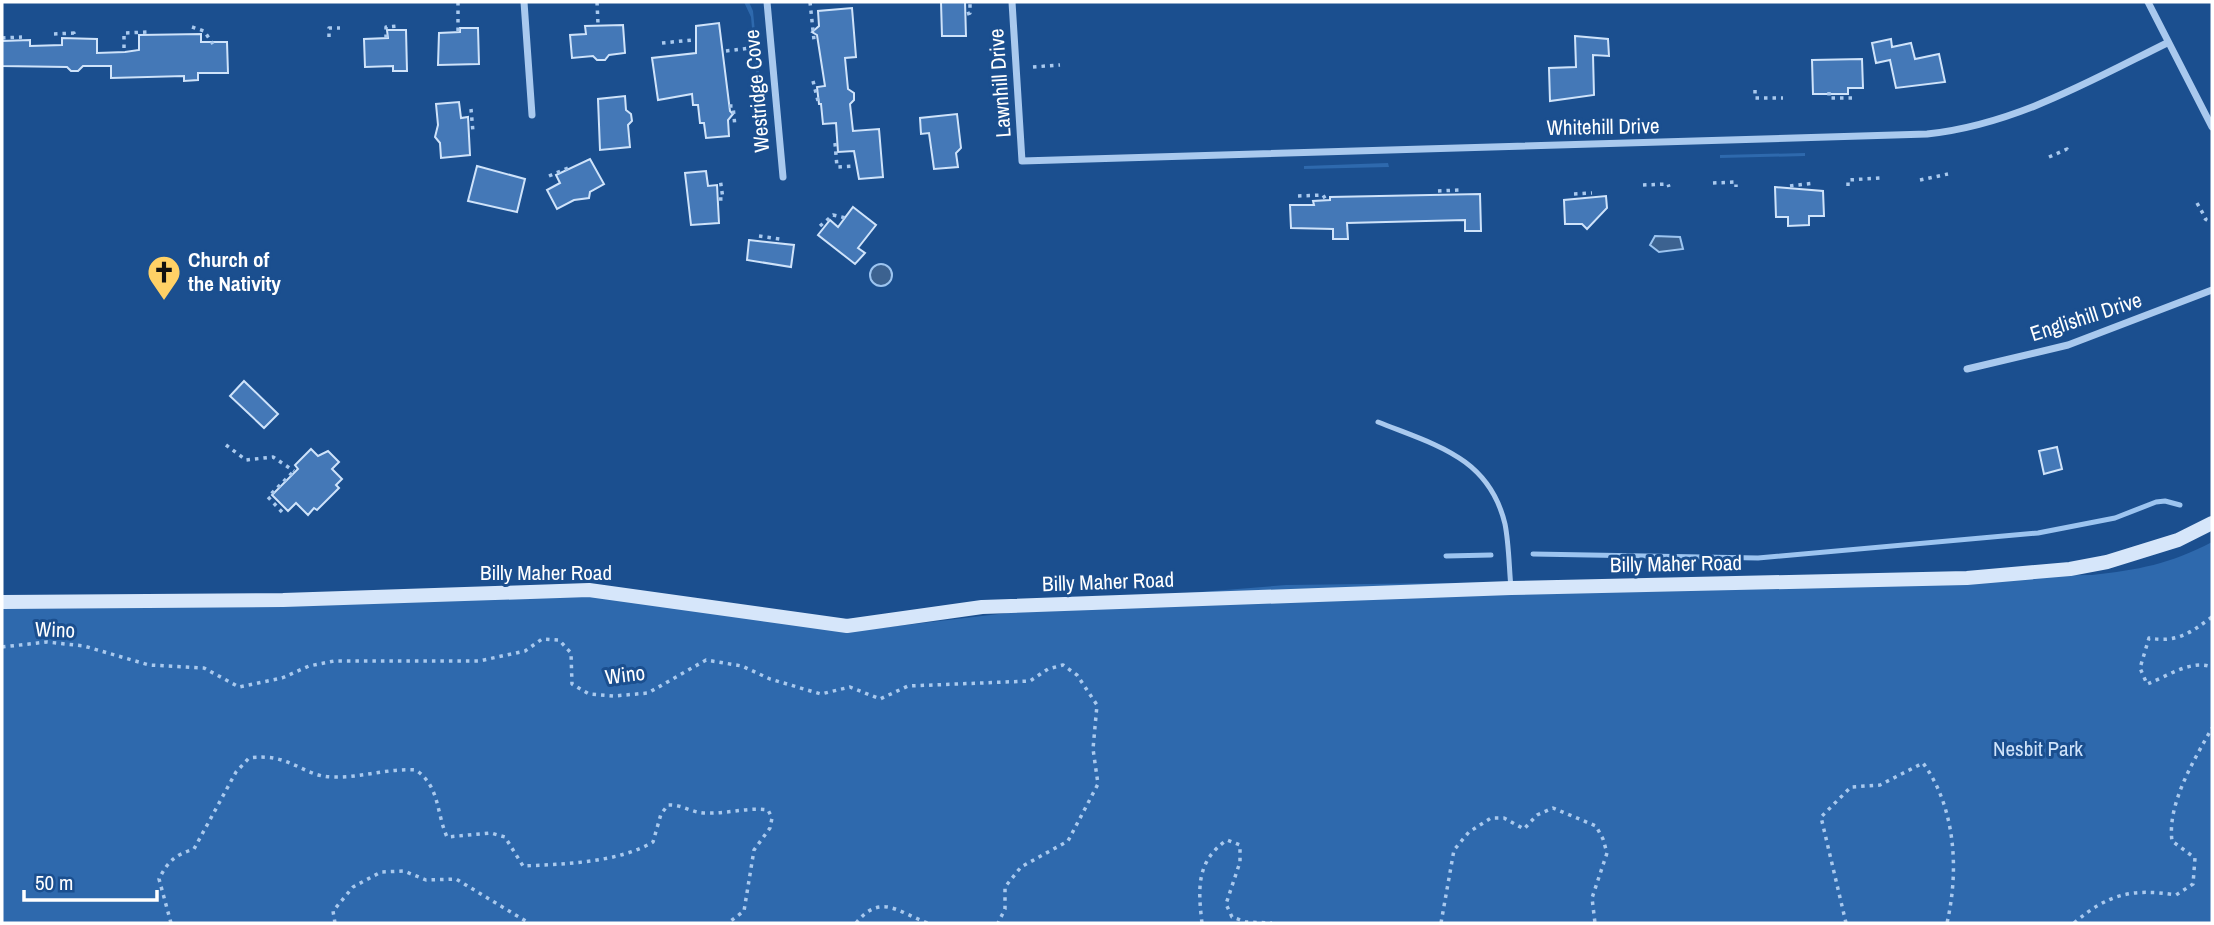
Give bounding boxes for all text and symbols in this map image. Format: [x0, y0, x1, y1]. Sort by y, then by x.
street label: Westridge Cove [737, 28, 776, 154]
street label: Lawnhill Drive [981, 28, 1018, 138]
street label: Whitehill Drive [1546, 111, 1660, 142]
place label: Church of the Nativity [188, 245, 281, 298]
church icon: Church of the Nativity [145, 253, 183, 302]
street label: Englishill Drive [2026, 285, 2145, 348]
street label: Billy Maher Road [1610, 548, 1742, 579]
street label: Billy Maher Road [480, 558, 612, 587]
street label: Billy Maher Road [1041, 565, 1174, 598]
street label: Wino [34, 614, 76, 645]
street label: Wino [603, 658, 647, 691]
park label: Nesbit Park [1993, 734, 2083, 763]
scale bar [24, 858, 158, 902]
text: 50 m [35, 868, 73, 897]

